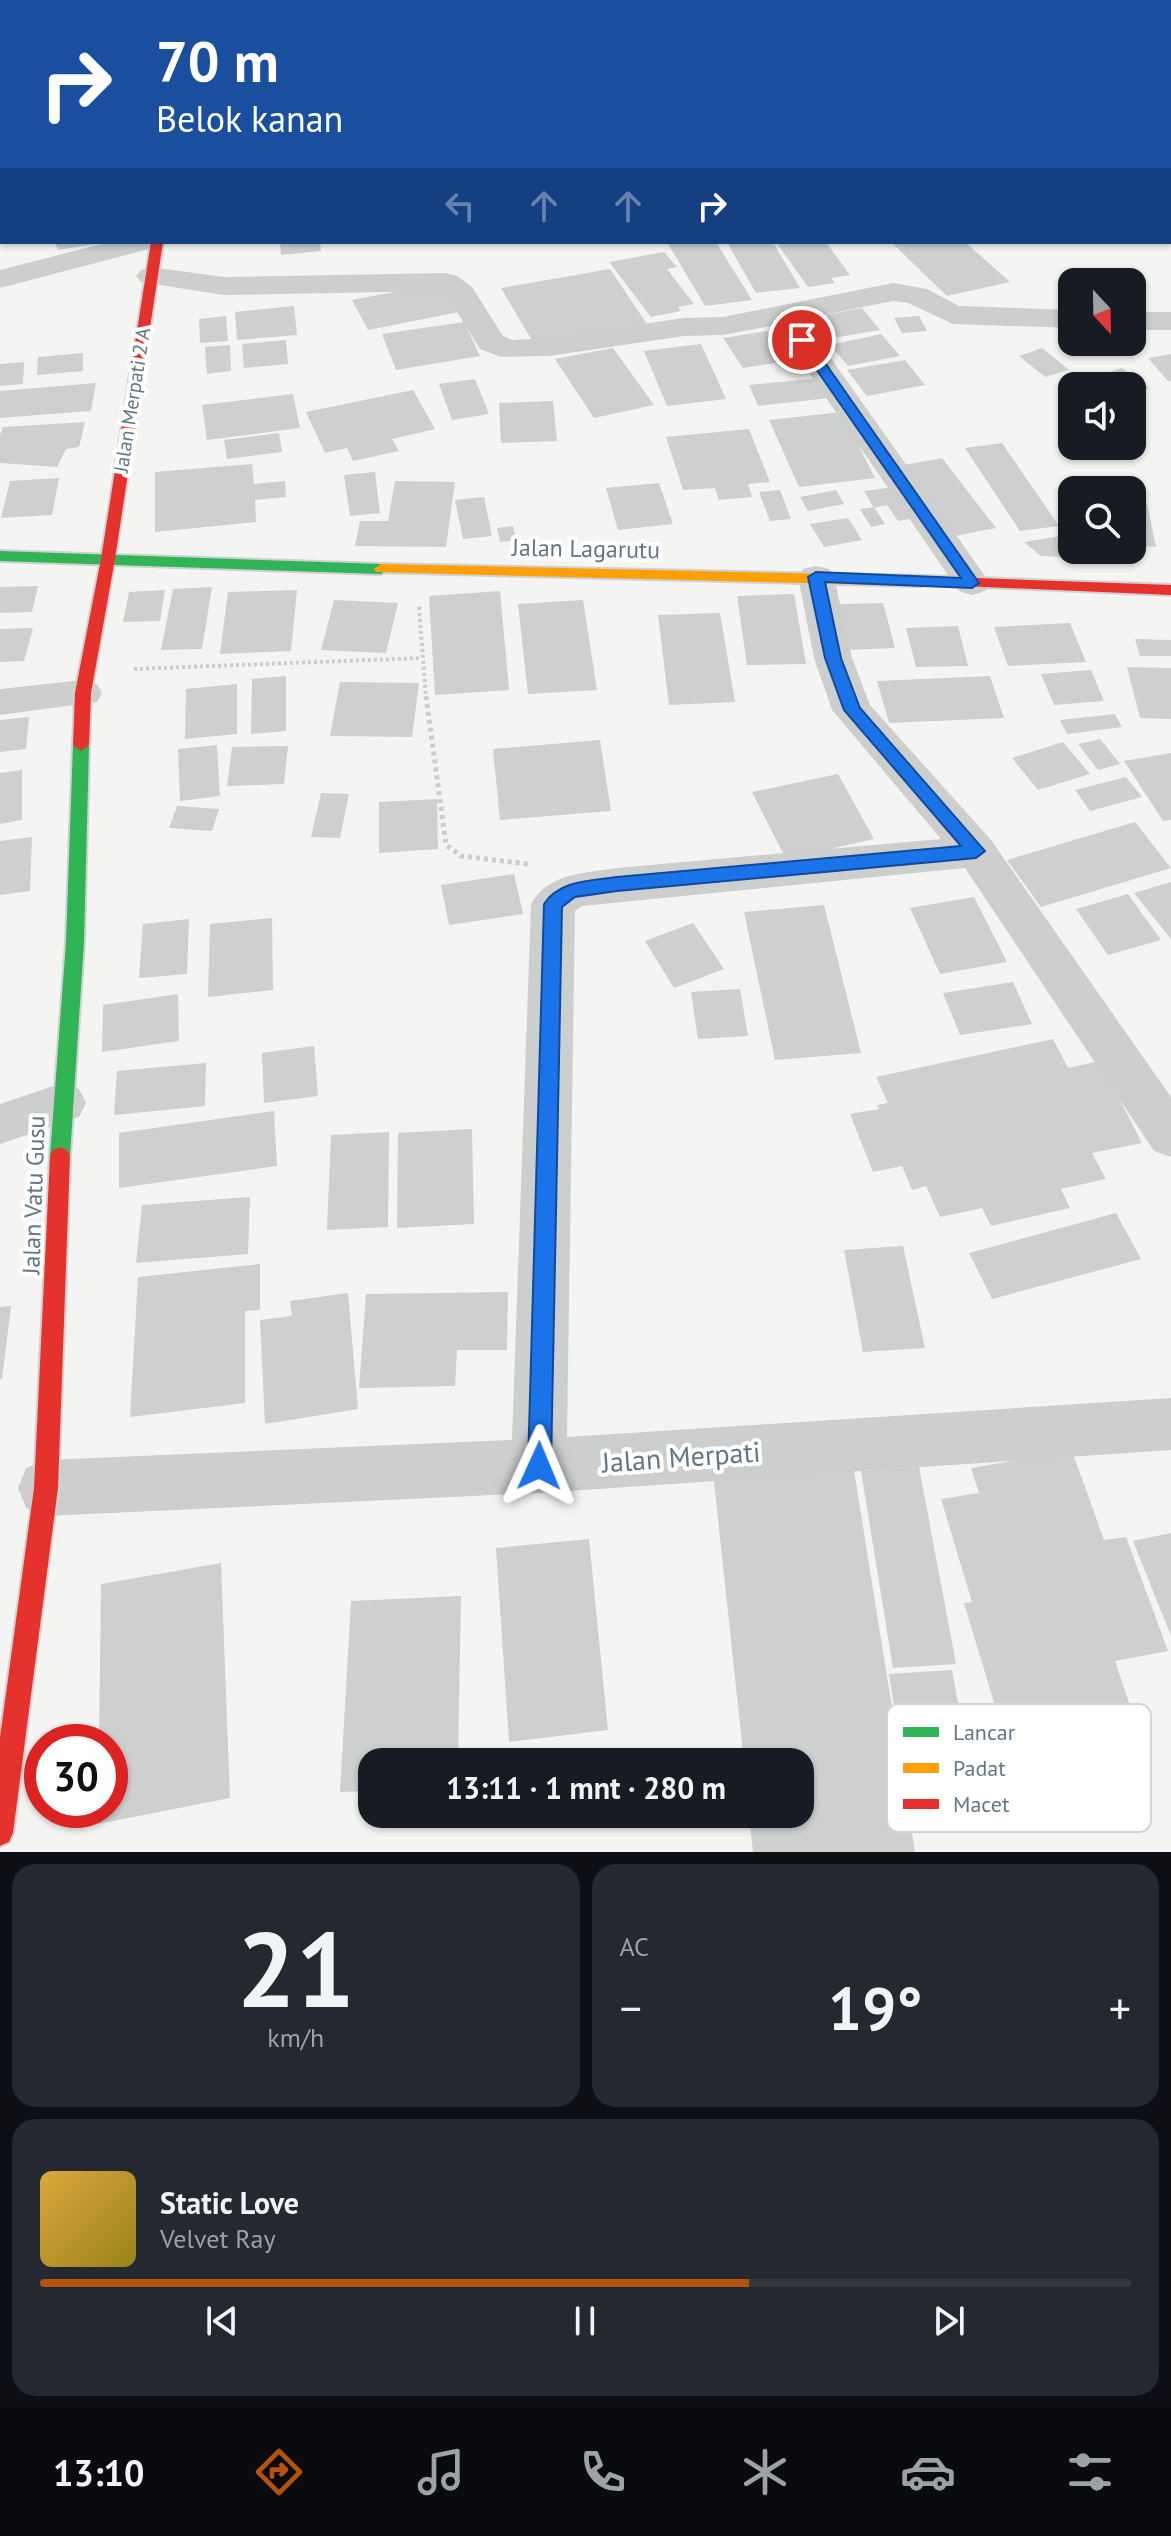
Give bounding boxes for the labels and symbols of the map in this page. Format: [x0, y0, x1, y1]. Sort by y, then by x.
north arrow [1058, 268, 1146, 356]
pin [768, 306, 836, 374]
street label: Jalan Merpati 2 A [108, 326, 156, 475]
street label: Jalan Lagarutu [511, 532, 660, 565]
street label: Jalan Vatu Gusu [15, 1115, 52, 1276]
position arrow [497, 1424, 581, 1508]
street label: Jalan Merpati [599, 1433, 761, 1481]
legend [887, 1704, 1151, 1832]
text: Lancar [953, 1718, 1016, 1746]
speed limit sign: 30 [24, 1724, 128, 1828]
text: Padat [953, 1754, 1006, 1782]
text: Macet [953, 1790, 1010, 1818]

